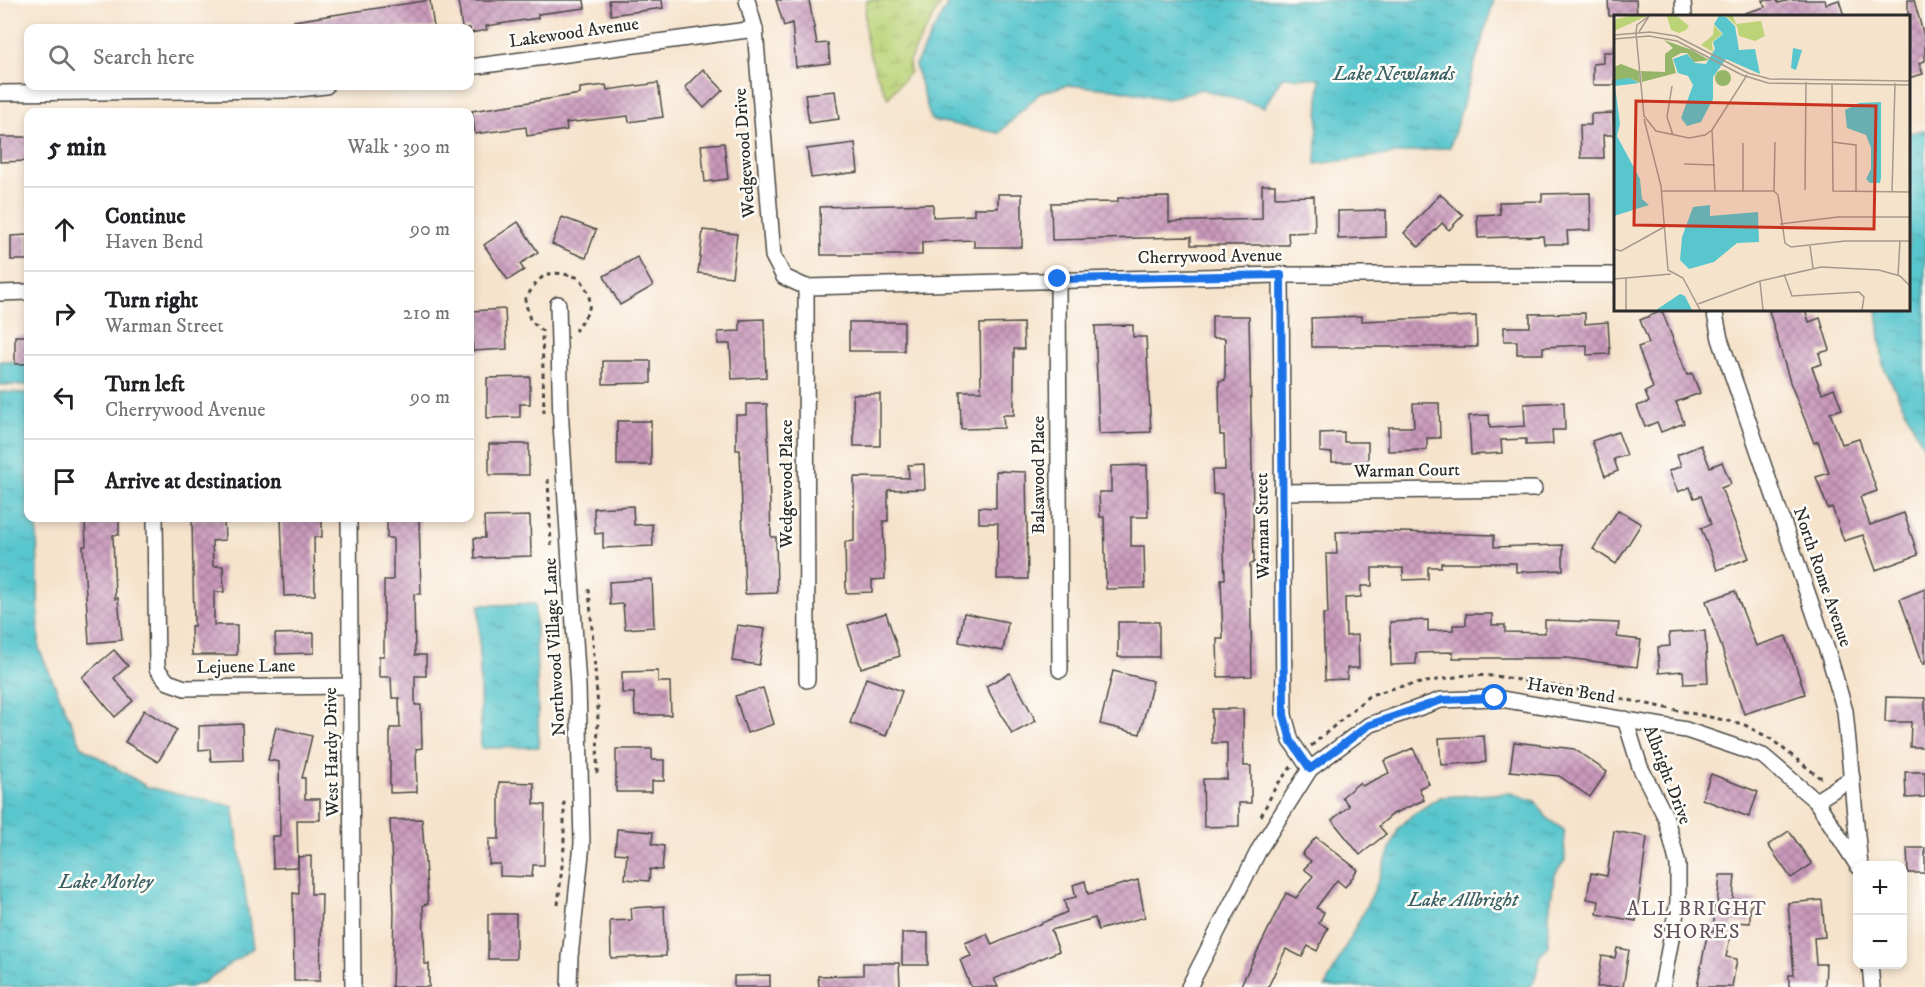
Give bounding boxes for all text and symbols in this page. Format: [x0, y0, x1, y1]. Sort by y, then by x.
street label: Lakewood Avenue [508, 13, 640, 53]
inset map [1614, 15, 1910, 310]
search box [24, 24, 474, 90]
icon: search [45, 41, 78, 74]
text: Search here [93, 44, 195, 71]
water label: Lake Newlands [1332, 62, 1456, 87]
street label: Wedgewood Drive [729, 87, 761, 220]
text: 5 min [48, 131, 106, 164]
text: Walk · 390 m [348, 135, 450, 160]
text: Continue [105, 203, 186, 230]
icon: ahead [48, 213, 81, 246]
text: 90 m [410, 217, 450, 242]
text: Haven Bend [105, 230, 203, 255]
street label: Cherrywood Avenue [1138, 245, 1282, 269]
route end [1044, 265, 1070, 291]
text: Turn right [105, 287, 198, 314]
icon: right [48, 297, 81, 330]
text: 210 m [403, 301, 450, 326]
text: Warman Street [105, 314, 224, 339]
text: Turn left [105, 371, 185, 398]
icon: left [48, 381, 81, 414]
text: 90 m [410, 385, 450, 410]
text: Cherrywood Avenue [105, 398, 266, 423]
street label: Balsawood Place [1028, 416, 1050, 534]
street label: Wedgewood Place [776, 420, 798, 549]
street label: Warman Court [1353, 459, 1460, 483]
icon: arrive [48, 465, 81, 498]
text: Arrive at destination [105, 468, 282, 495]
street label: Warman Street [1251, 472, 1275, 581]
street label: North Rome Avenue [1788, 504, 1856, 650]
street label: Northwood Village Lane [539, 557, 571, 737]
street label: Lejuene Lane [196, 655, 296, 679]
street label: Haven Bend [1526, 673, 1616, 709]
route start [1481, 684, 1507, 710]
street label: West Hardy Drive [320, 687, 344, 818]
street label: Albright Drive [1638, 722, 1696, 828]
map controls [1853, 861, 1907, 969]
button: + [1853, 861, 1907, 915]
water label: Lake Morley [58, 870, 154, 895]
water label: Lake Allbright [1407, 888, 1520, 913]
district label: ALL BRIGHT SHORES [1627, 897, 1767, 945]
button: − [1853, 915, 1907, 969]

